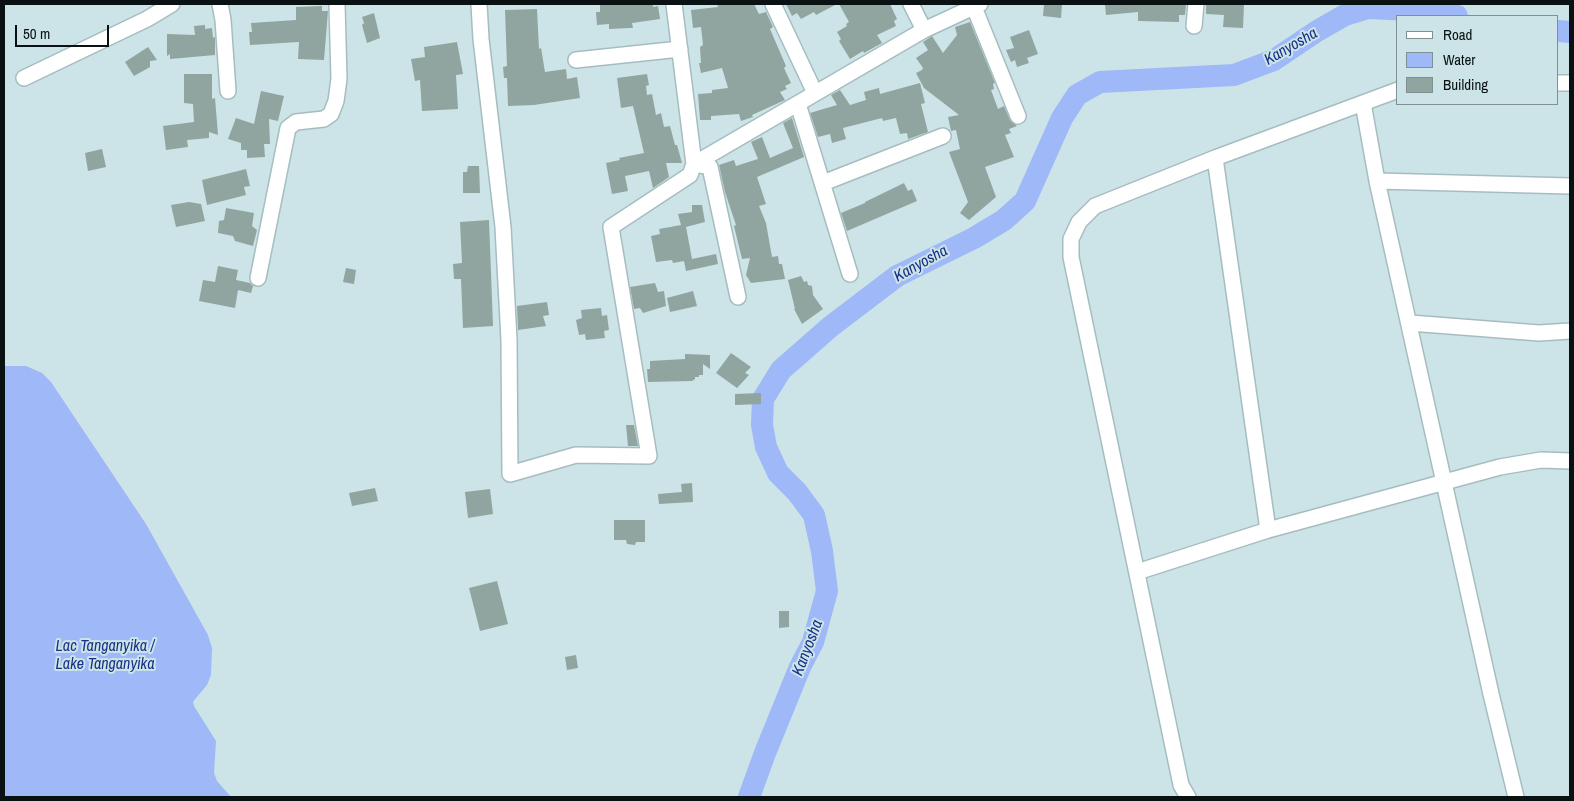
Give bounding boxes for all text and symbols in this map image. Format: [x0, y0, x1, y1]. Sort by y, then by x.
scale bar [18, 15, 111, 47]
legend [1396, 15, 1559, 105]
text: 50 m [23, 23, 50, 44]
water label: Kanyosha [1261, 24, 1321, 70]
text: Road [1443, 24, 1472, 45]
text: Water [1443, 49, 1475, 70]
text: Building [1443, 74, 1488, 95]
water label: Kanyosha [891, 241, 951, 287]
water label: Kanyosha [789, 617, 827, 679]
water label: Lac Tanganyika / Lake Tanganyika [56, 637, 154, 675]

